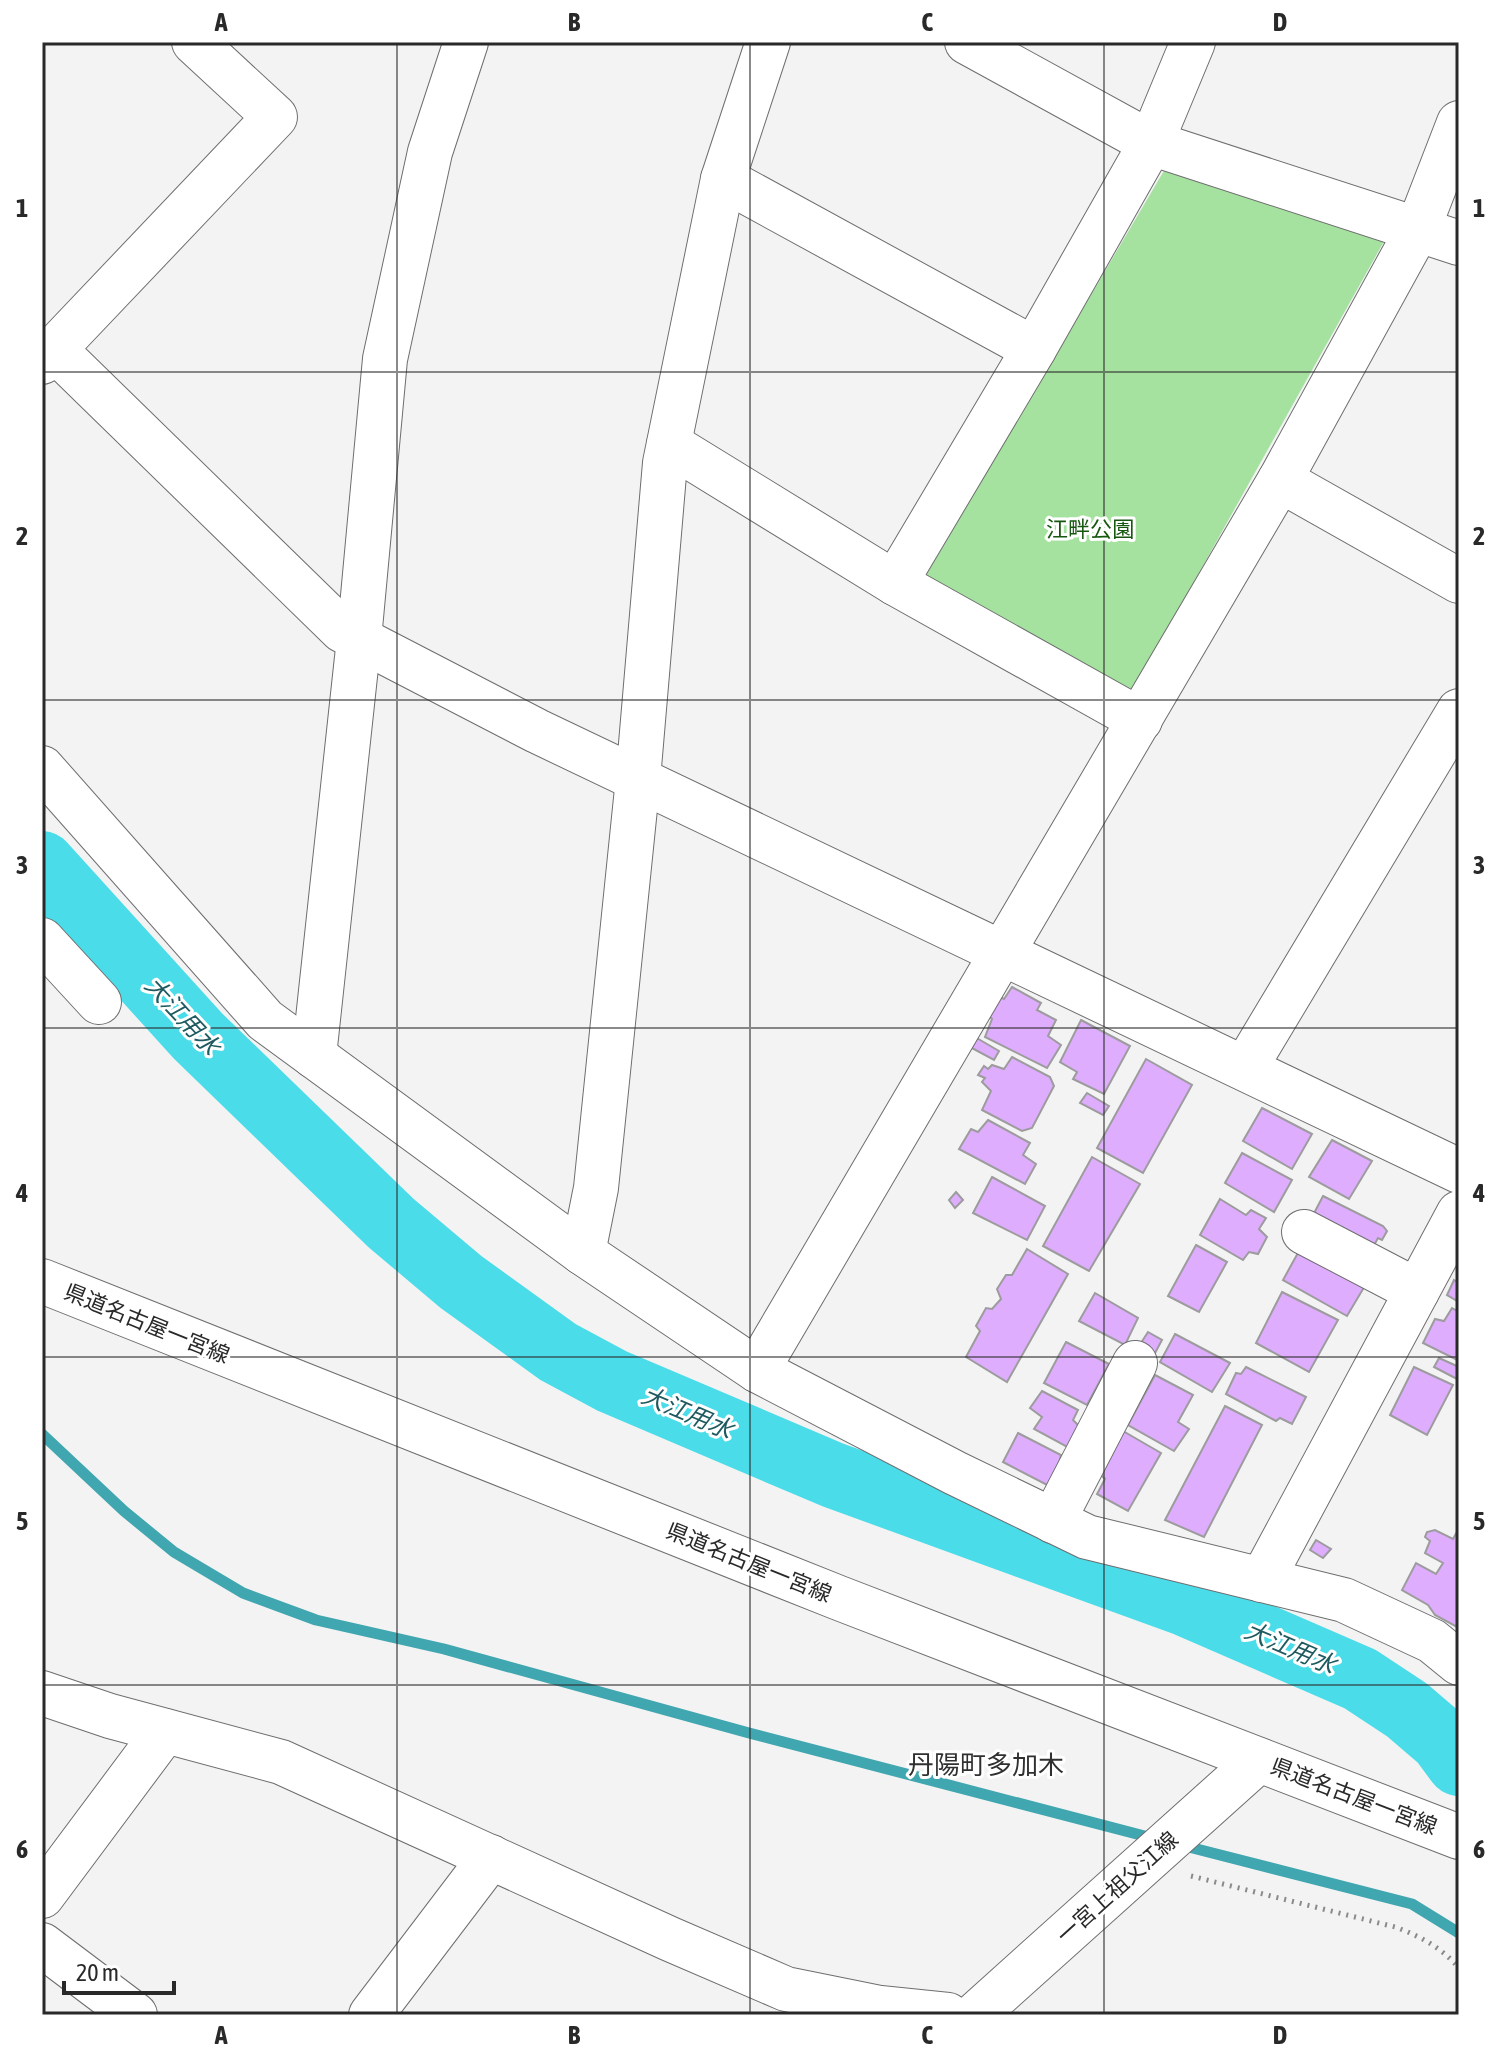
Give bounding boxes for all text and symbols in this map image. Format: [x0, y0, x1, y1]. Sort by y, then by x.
text: A [214, 7, 228, 37]
text: B [568, 7, 581, 37]
text: C [921, 7, 933, 37]
text: D [1273, 7, 1287, 37]
text: 1 [16, 193, 28, 223]
text: 1 [1473, 193, 1485, 223]
park label: 江畔公園 [1046, 516, 1134, 542]
text: 2 [16, 521, 28, 551]
text: 2 [1473, 521, 1485, 551]
text: 3 [16, 850, 28, 880]
text: 3 [1473, 850, 1485, 880]
water label: 大江用水 [140, 971, 227, 1062]
text: 4 [15, 1178, 28, 1208]
text: 4 [1472, 1178, 1485, 1208]
street label: 県道名古屋一宮線 [61, 1278, 233, 1368]
water label: 大江用水 [638, 1381, 739, 1445]
text: 5 [16, 1506, 28, 1536]
text: 5 [1473, 1506, 1485, 1536]
street label: 県道名古屋一宮線 [663, 1517, 835, 1607]
water label: 大江用水 [1241, 1616, 1342, 1680]
district label: 丹陽町多加木 [908, 1750, 1064, 1780]
street label: 県道名古屋一宮線 [1267, 1752, 1441, 1840]
street label: 一宮上祖父江線 [1051, 1826, 1183, 1948]
text: 6 [16, 1834, 28, 1864]
text: 6 [1473, 1834, 1485, 1864]
scale bar [64, 1945, 174, 1995]
text: 20 m [76, 1959, 119, 1986]
text: A [214, 2020, 228, 2050]
text: B [568, 2020, 581, 2050]
text: C [921, 2020, 933, 2050]
text: D [1273, 2020, 1287, 2050]

